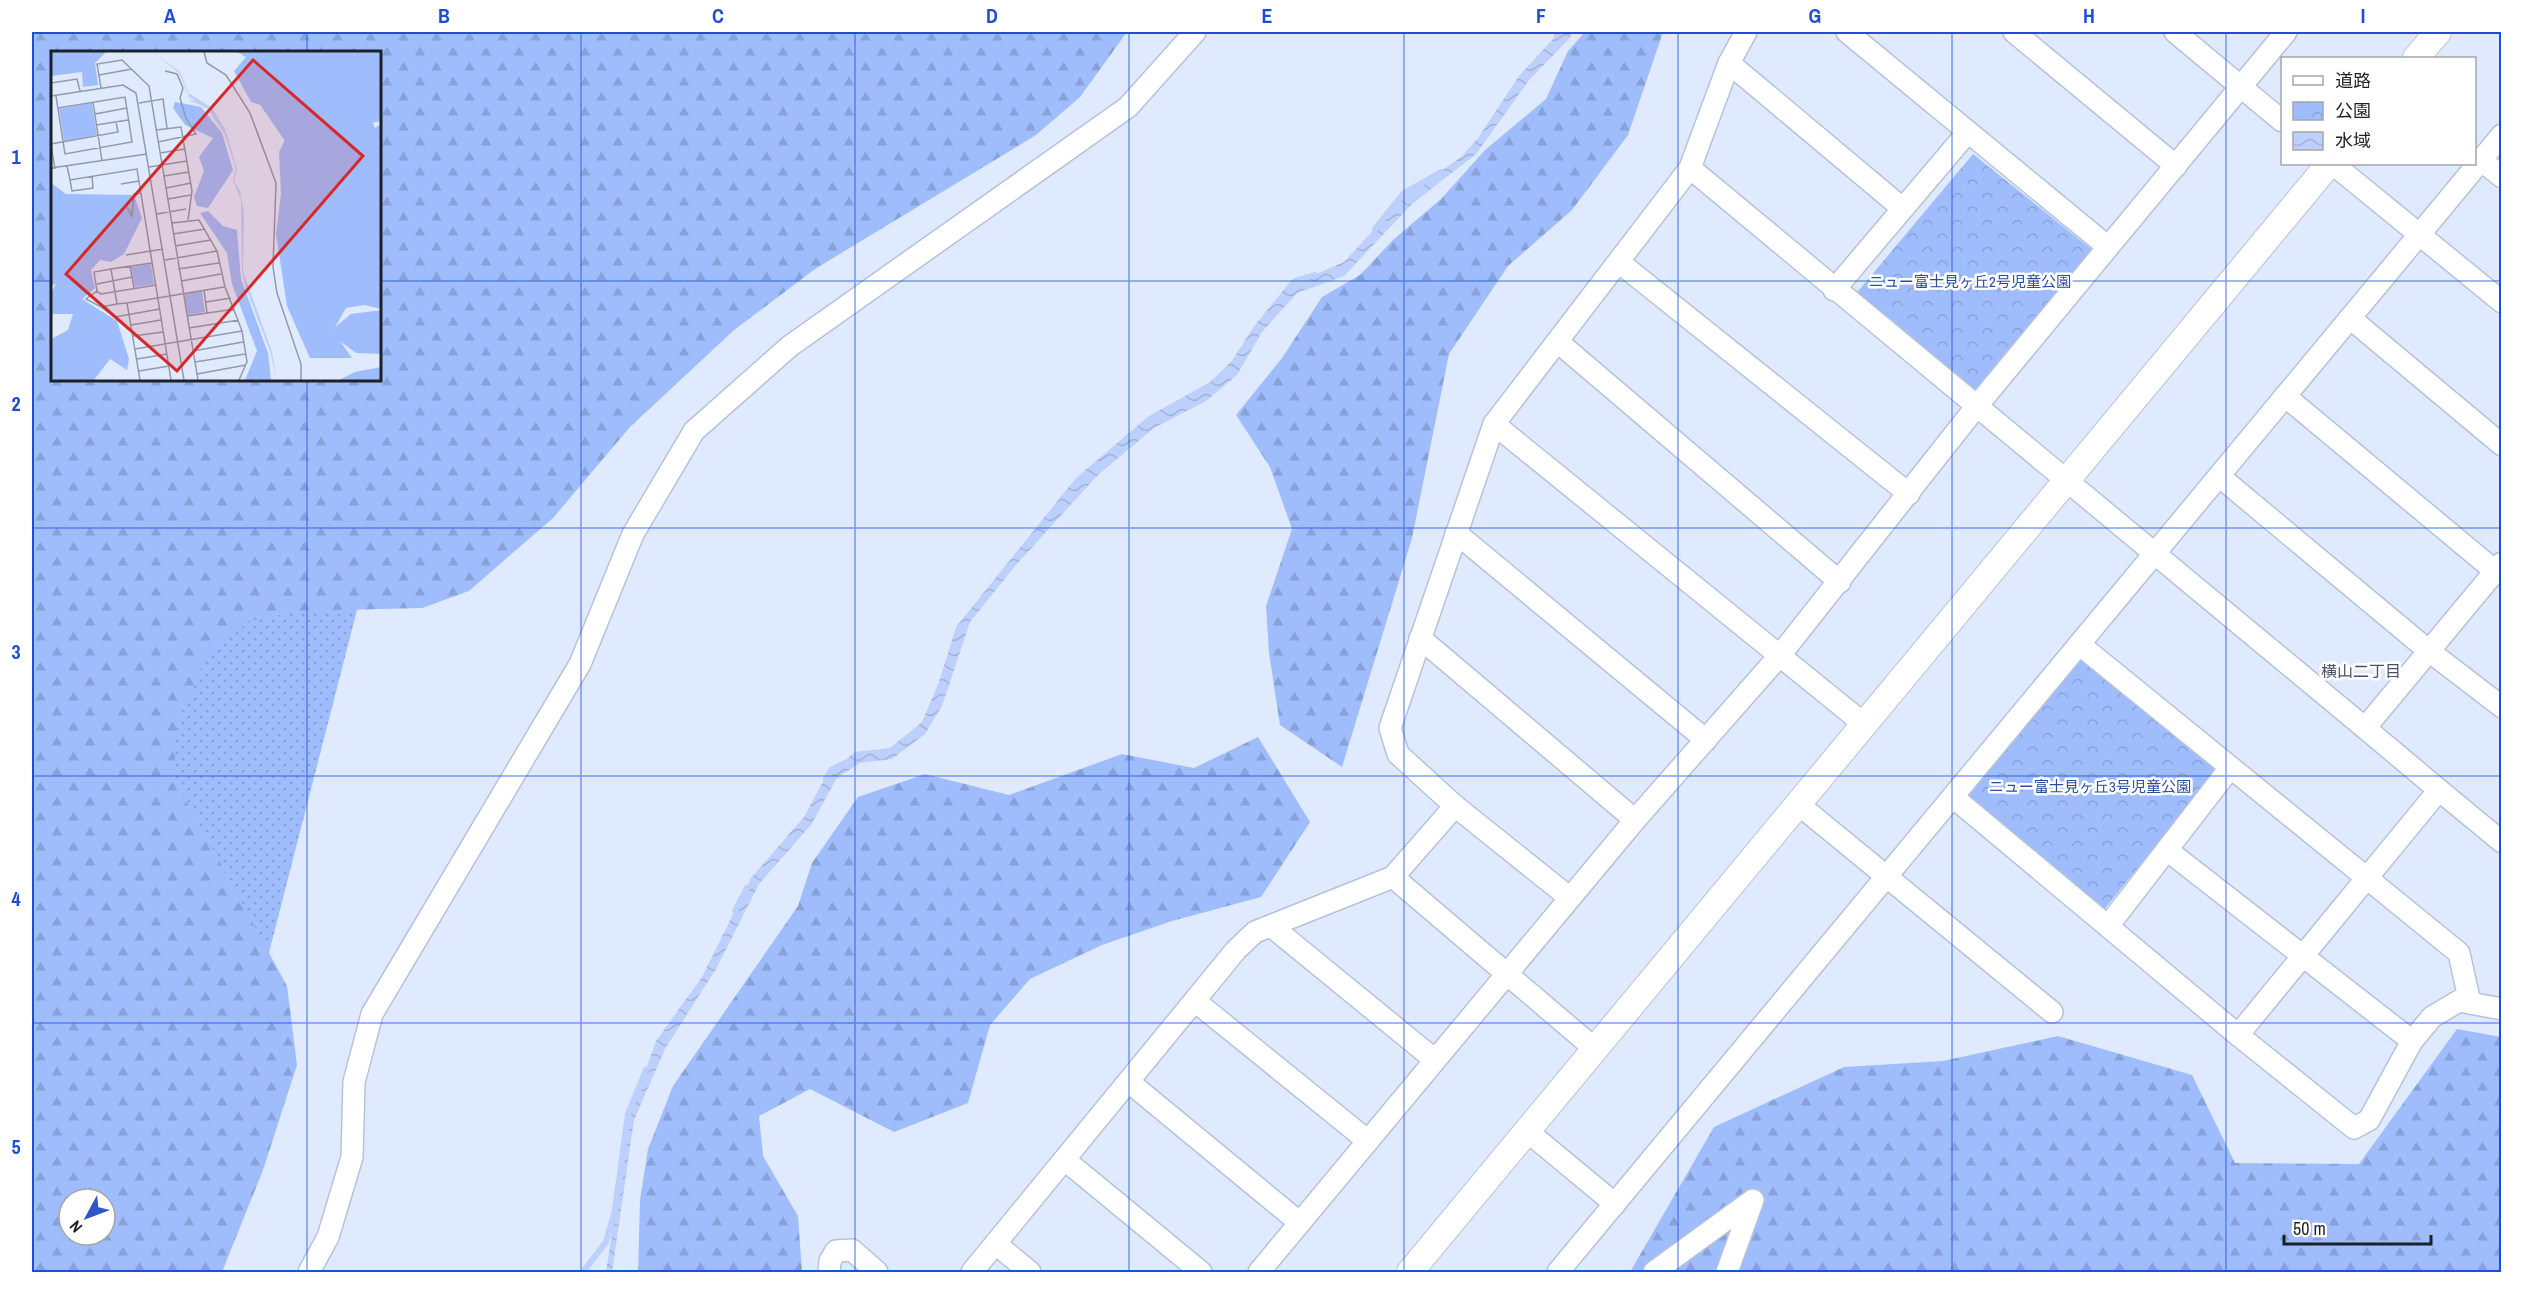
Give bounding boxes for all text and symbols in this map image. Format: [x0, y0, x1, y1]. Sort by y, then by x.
text: A [164, 2, 176, 29]
text: B [438, 2, 450, 29]
text: C [712, 2, 724, 29]
text: D [986, 2, 998, 29]
text: E [1262, 2, 1273, 29]
text: F [1536, 2, 1546, 29]
text: G [1809, 2, 1821, 29]
text: H [2083, 2, 2095, 29]
text: I [2361, 2, 2365, 29]
inset map [51, 51, 381, 381]
legend [2281, 57, 2476, 165]
text: 道路 [2335, 68, 2371, 93]
text: 公園 [2335, 98, 2371, 123]
text: 水域 [2335, 128, 2371, 153]
text: 1 [11, 143, 21, 170]
park label: ニュー富士見ヶ丘2号児童公園 [1869, 271, 2071, 292]
text: 2 [11, 390, 21, 417]
text: 3 [11, 638, 21, 665]
district label: 横山二丁目 [2321, 660, 2401, 682]
park label: ニュー富士見ヶ丘3号児童公園 [1989, 776, 2191, 797]
text: 4 [11, 885, 21, 912]
text: 5 [11, 1133, 21, 1160]
north arrow [57, 1187, 117, 1247]
scale bar [2284, 1208, 2431, 1246]
text: N [64, 1216, 87, 1238]
text: 50 m [2293, 1216, 2326, 1241]

